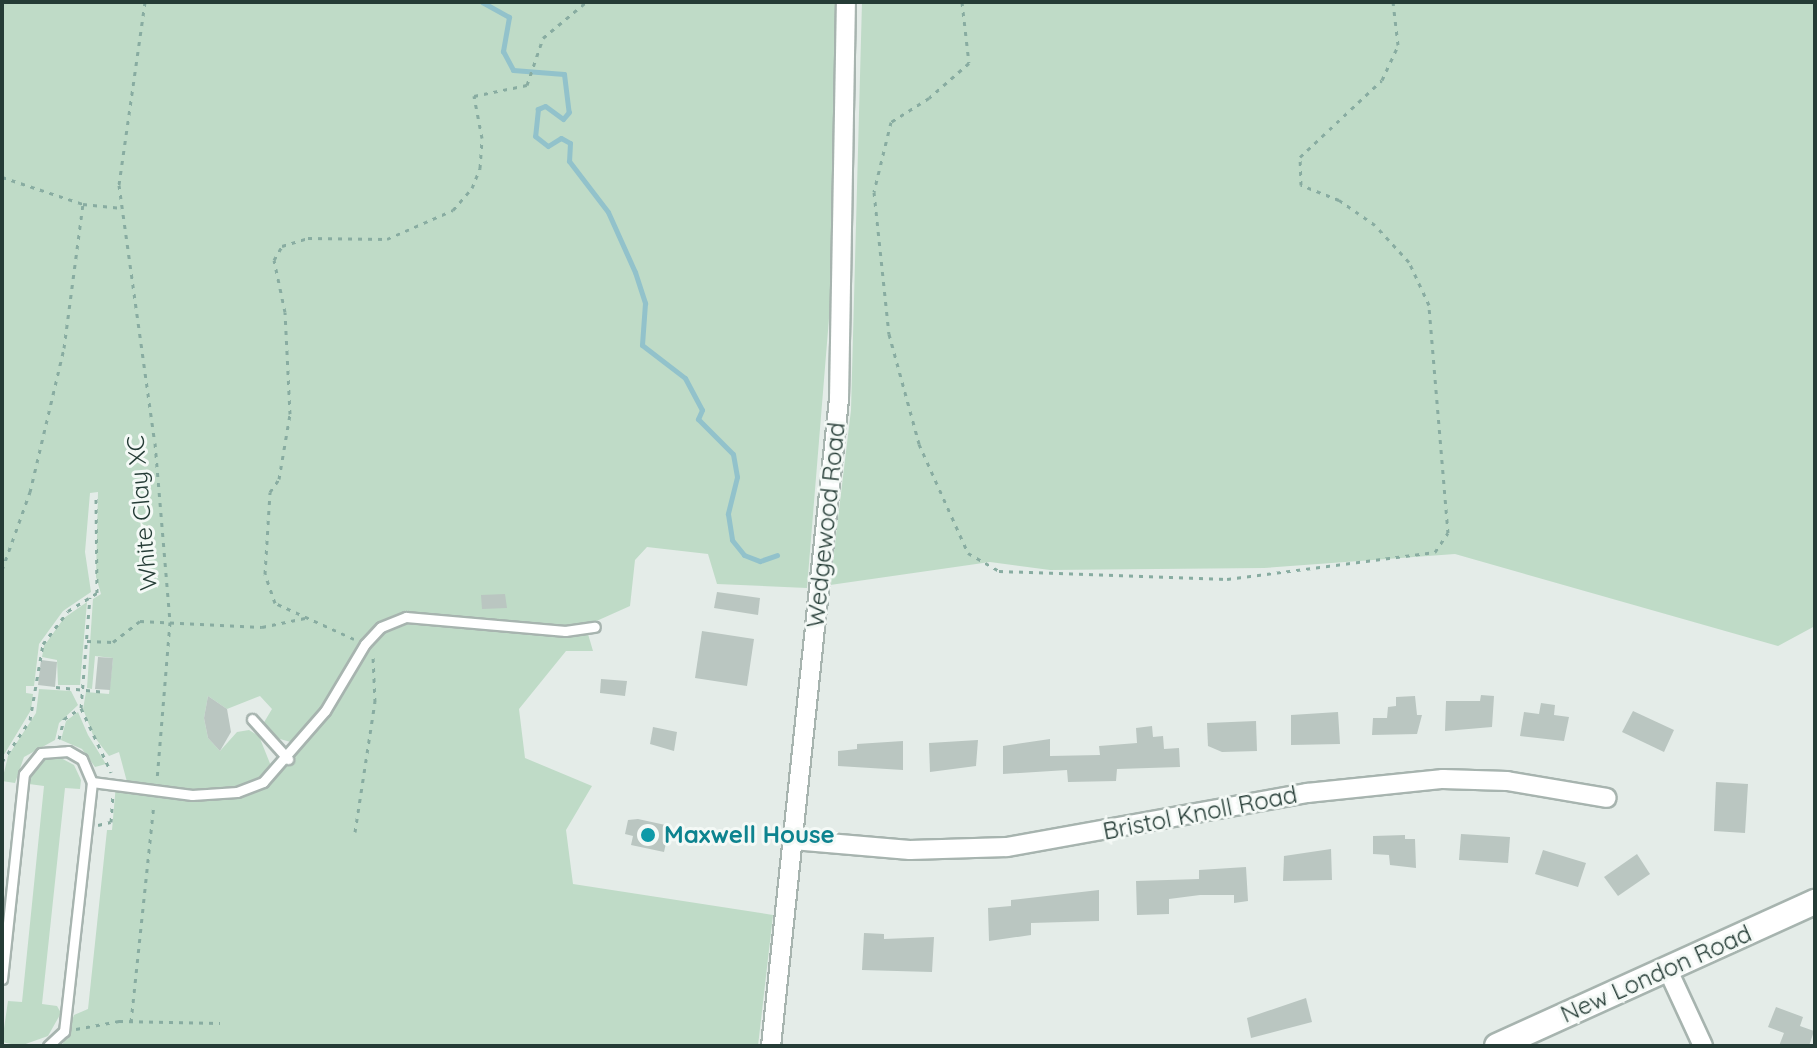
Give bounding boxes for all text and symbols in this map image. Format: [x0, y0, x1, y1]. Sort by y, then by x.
street label: Wedgewood Road [801, 421, 851, 629]
street label: White Clay XC [121, 434, 163, 592]
street label: Bristol Knoll Road [1100, 780, 1300, 846]
place label: Maxwell House [664, 821, 835, 849]
marker: Maxwell House [639, 826, 657, 844]
street label: New London Road [1556, 919, 1756, 1029]

